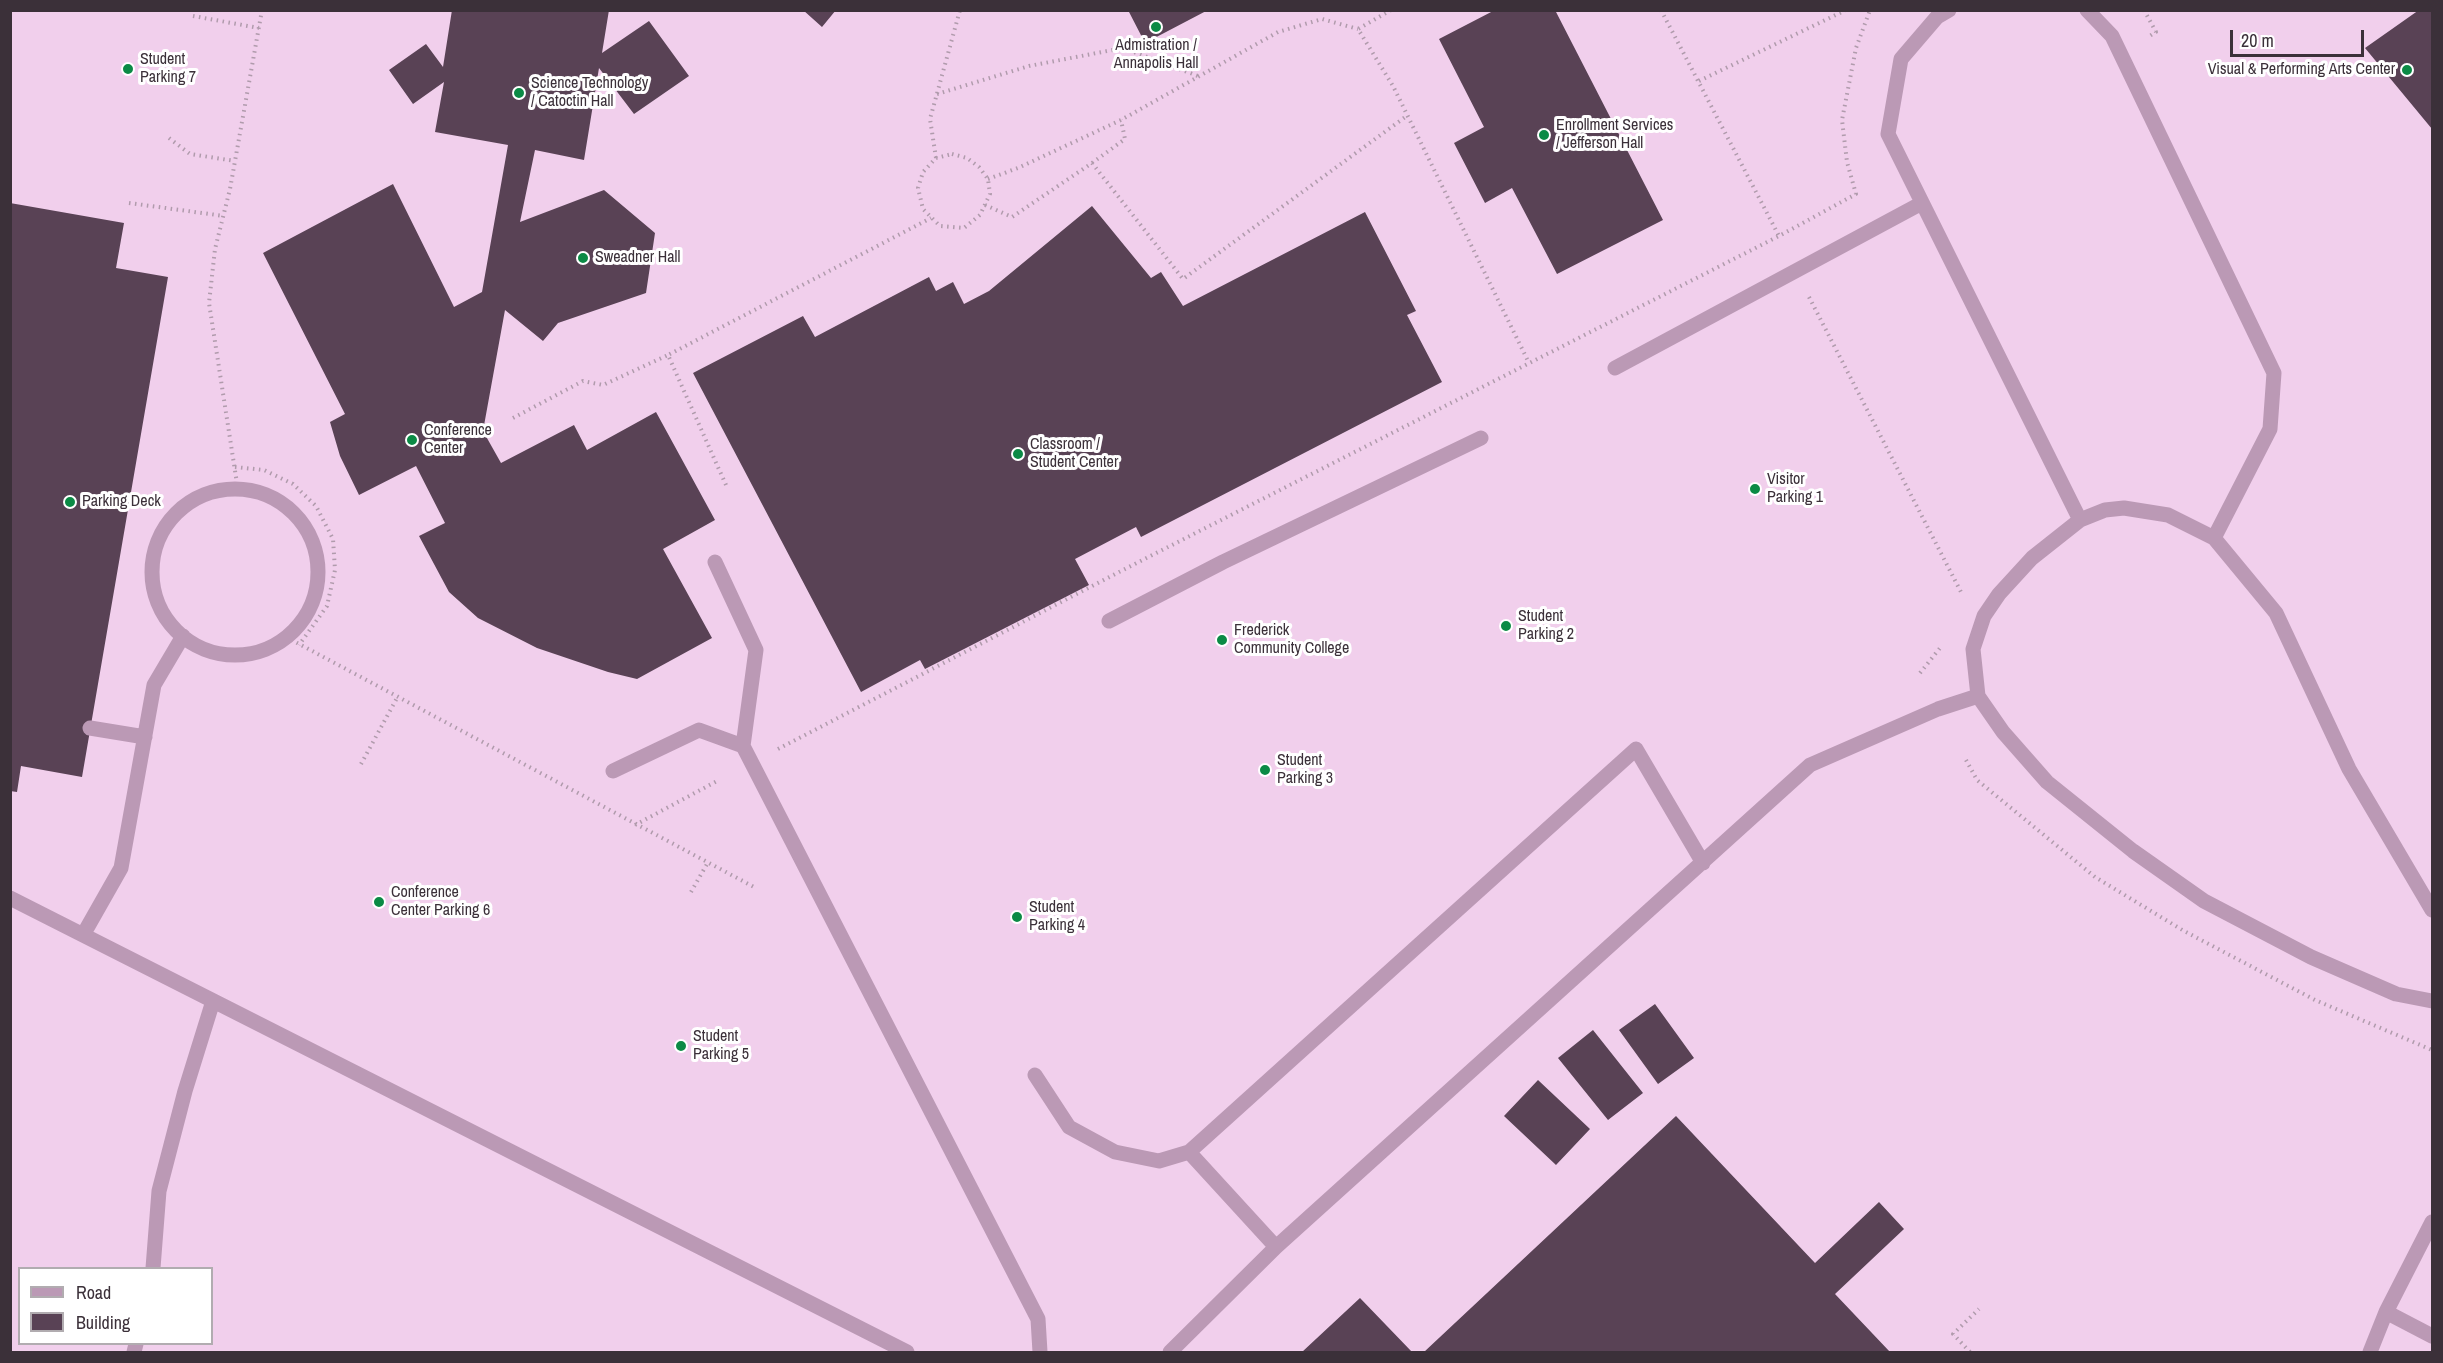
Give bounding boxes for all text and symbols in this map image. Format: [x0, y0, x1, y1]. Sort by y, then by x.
scale bar [2233, 18, 2366, 56]
marker: Admistration / Annapolis Hall [1149, 20, 1163, 34]
text: 20 m [2241, 28, 2274, 53]
place label: Admistration / Annapolis Hall [1114, 36, 1198, 74]
place label: Student Parking 7 [140, 50, 196, 88]
place label: Visual & Performing Arts Center [2208, 60, 2395, 80]
marker: Student Parking 7 [121, 62, 135, 76]
marker: Visual & Performing Arts Center [2400, 63, 2414, 77]
place label: Science Technology / Catoctin Hall [531, 74, 648, 112]
marker: Science Technology / Catoctin Hall [512, 86, 526, 100]
place label: Enrollment Services / Jefferson Hall [1556, 116, 1673, 154]
marker: Enrollment Services / Jefferson Hall [1537, 128, 1551, 142]
place label: Sweadner Hall [595, 248, 680, 268]
marker: Sweadner Hall [576, 251, 590, 265]
place label: Conference Center [424, 421, 492, 459]
marker: Conference Center [405, 433, 419, 447]
place label: Classroom / Student Center [1030, 435, 1118, 473]
marker: Classroom / Student Center [1011, 447, 1025, 461]
place label: Visitor Parking 1 [1767, 470, 1823, 508]
marker: Visitor Parking 1 [1748, 482, 1762, 496]
place label: Parking Deck [82, 492, 161, 512]
marker: Parking Deck [63, 495, 77, 509]
place label: Student Parking 2 [1518, 607, 1574, 645]
marker: Student Parking 2 [1499, 619, 1513, 633]
place label: Frederick Community College [1234, 621, 1349, 659]
marker: Frederick Community College [1215, 633, 1229, 647]
place label: Student Parking 3 [1277, 751, 1333, 789]
marker: Student Parking 3 [1258, 763, 1272, 777]
place label: Conference Center Parking 6 [391, 883, 490, 921]
marker: Conference Center Parking 6 [372, 895, 386, 909]
place label: Student Parking 4 [1029, 898, 1085, 936]
marker: Student Parking 4 [1010, 910, 1024, 924]
place label: Student Parking 5 [693, 1027, 749, 1065]
marker: Student Parking 5 [674, 1039, 688, 1053]
legend [18, 1267, 213, 1345]
text: Road [76, 1280, 111, 1305]
text: Building [76, 1310, 130, 1335]

